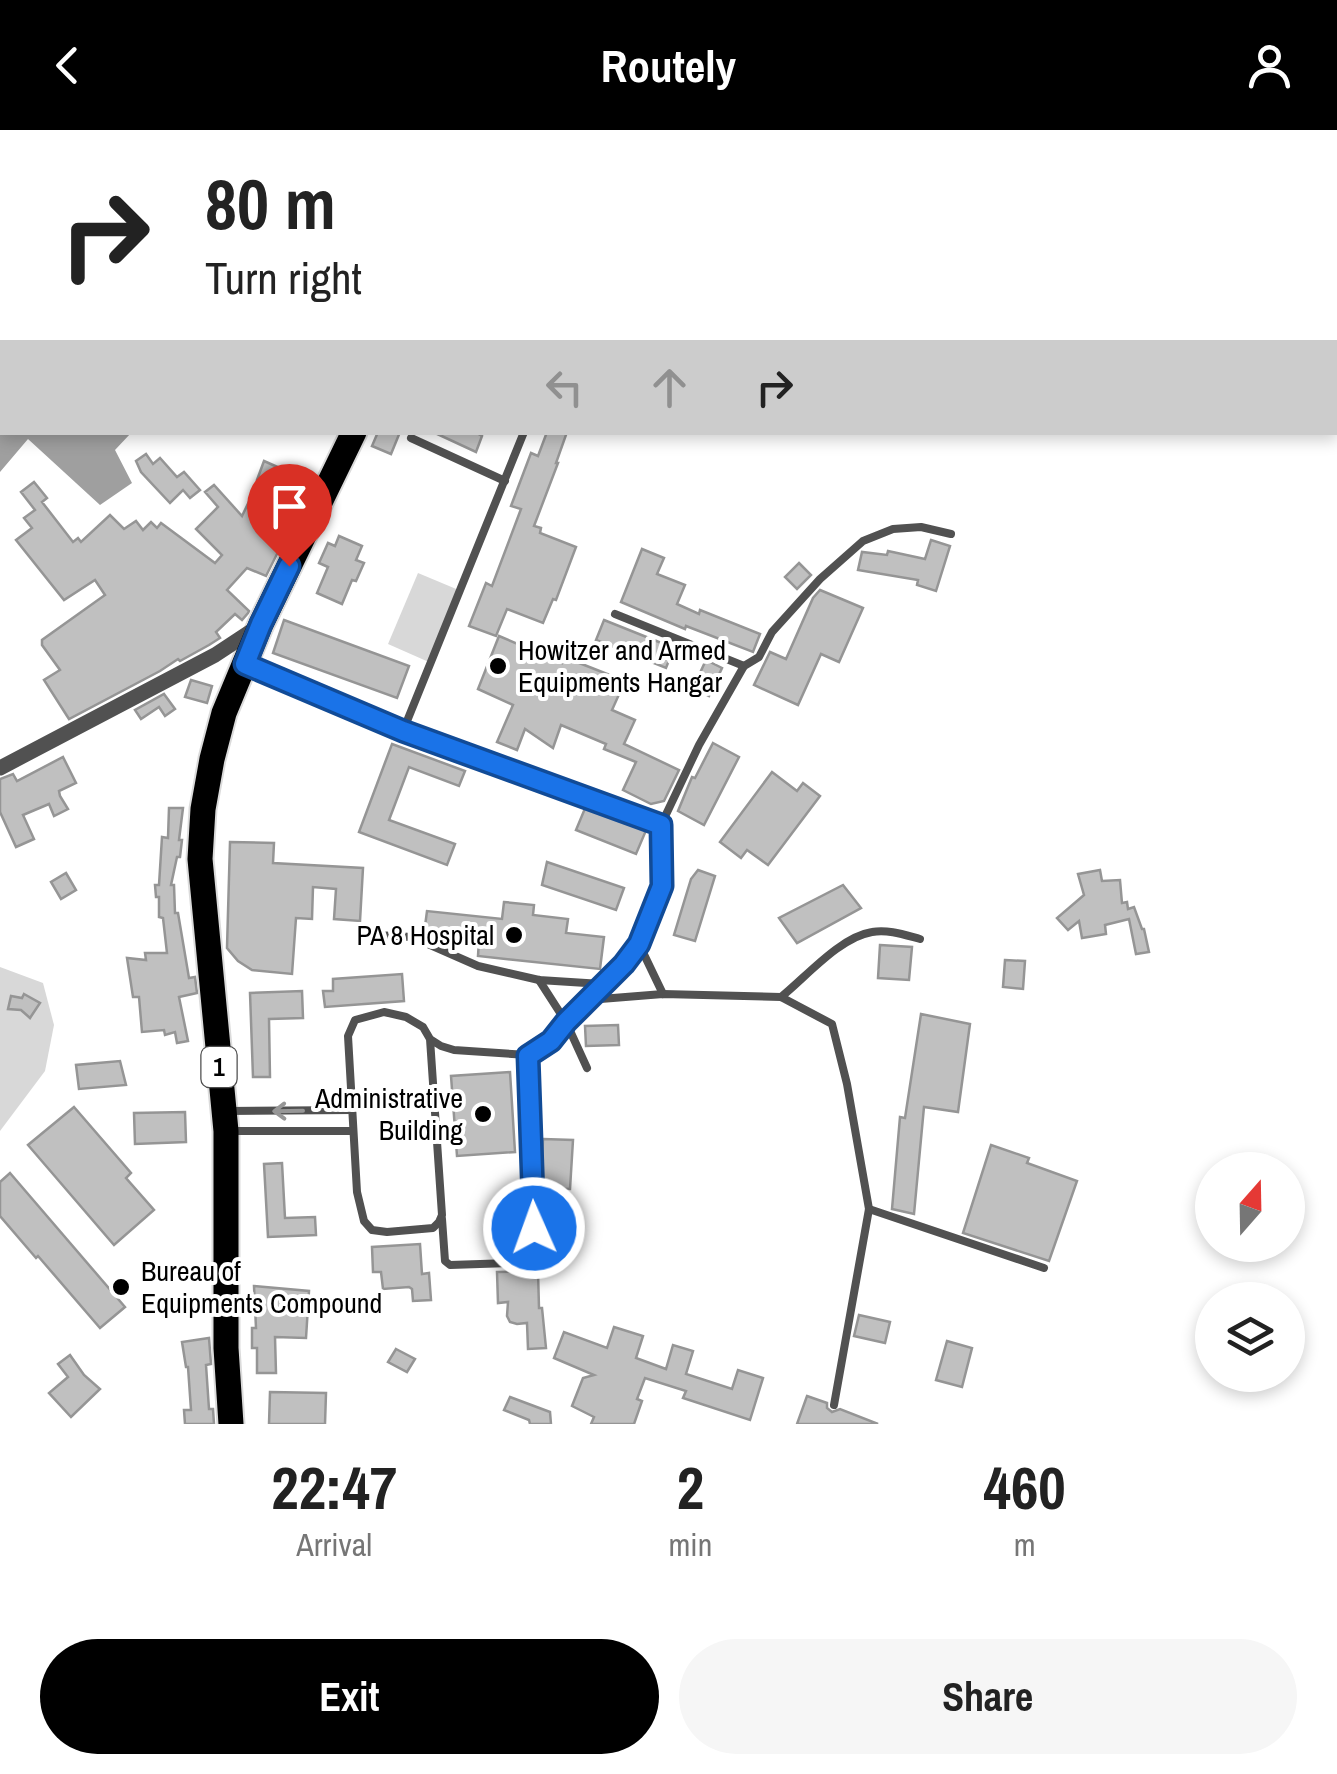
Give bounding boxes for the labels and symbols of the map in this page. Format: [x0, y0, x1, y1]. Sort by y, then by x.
pin [247, 464, 332, 567]
place label: Howitzer and Armed Equipments Hangar [518, 631, 726, 701]
marker: Howitzer and Armed Equipments Hangar [487, 655, 509, 677]
place label: PA 8 Hospital [357, 916, 494, 954]
marker: PA 8 Hospital [503, 924, 525, 946]
road number: 1 [202, 1047, 236, 1087]
place label: Administrative Building [314, 1079, 463, 1149]
one-way arrow [273, 1101, 305, 1120]
marker: Administrative Building [472, 1103, 494, 1125]
north arrow [1195, 1152, 1305, 1262]
position arrow [482, 1176, 586, 1280]
place label: Bureau of Equipments Compound [141, 1252, 382, 1322]
marker: Bureau of Equipments Compound [110, 1276, 132, 1298]

